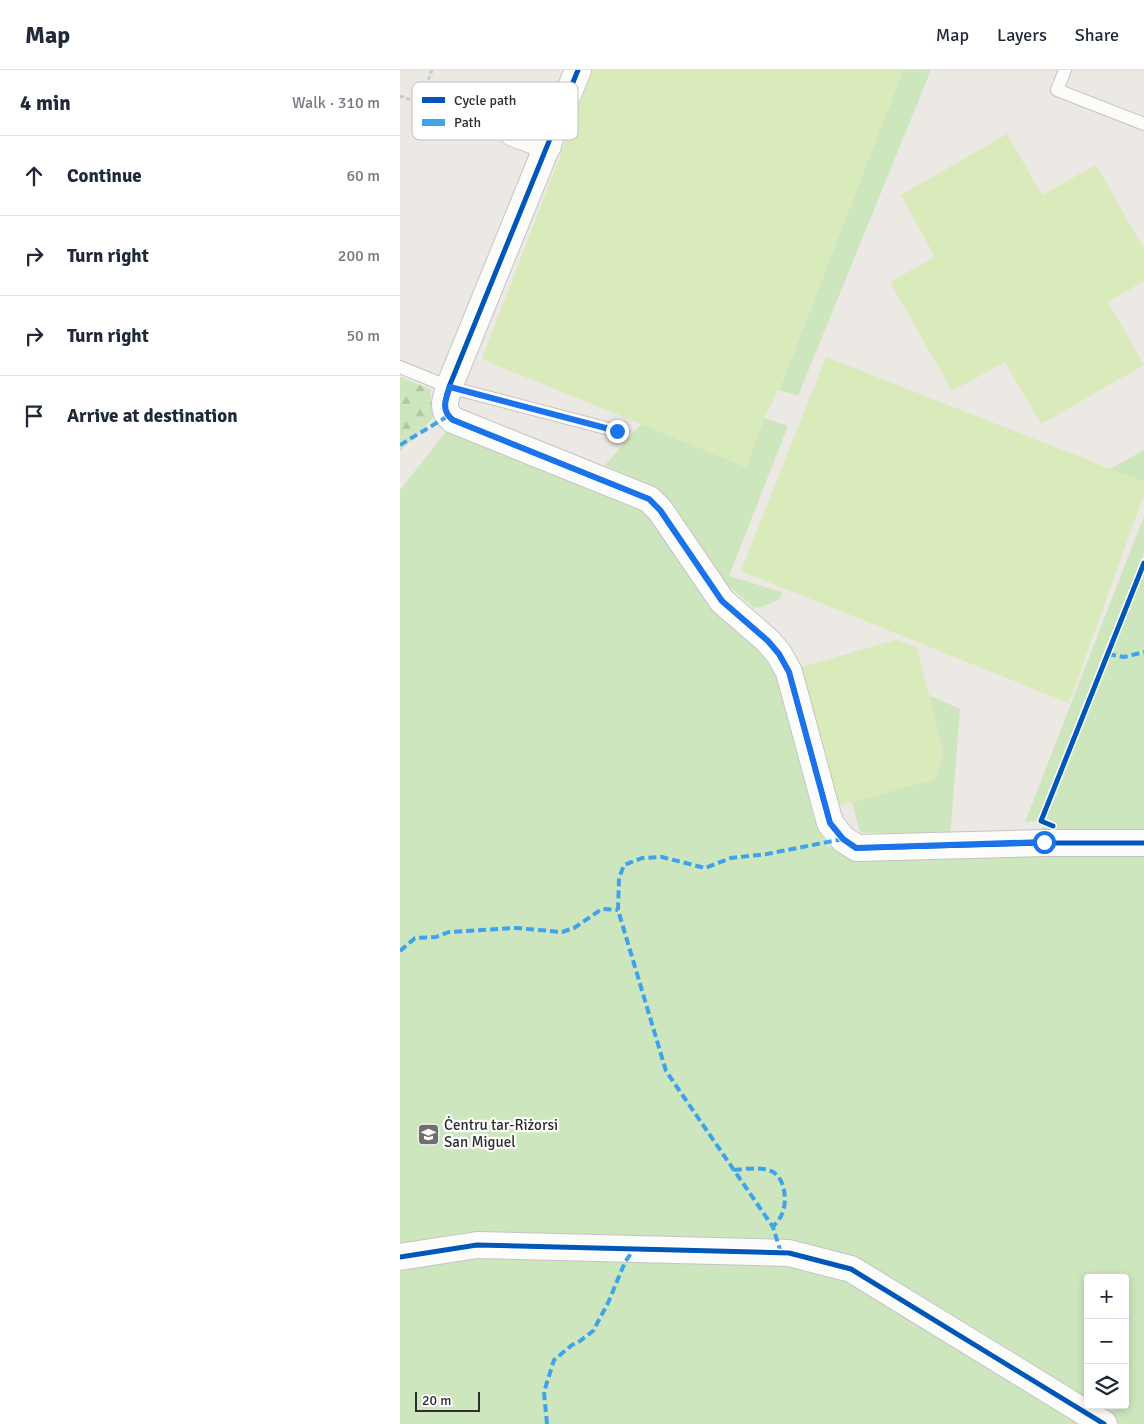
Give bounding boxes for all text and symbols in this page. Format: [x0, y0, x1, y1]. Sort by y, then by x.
text: Map [25, 20, 70, 50]
text: Map [936, 24, 969, 46]
text: Layers [997, 24, 1047, 46]
text: Share [1075, 24, 1119, 46]
legend [412, 82, 578, 140]
text: 4 min [20, 90, 71, 116]
text: Cycle path [454, 92, 516, 109]
text: Walk · 310 m [292, 93, 380, 113]
text: Path [454, 114, 481, 131]
icon: ahead [20, 162, 48, 190]
text: Continue [67, 164, 142, 188]
text: 60 m [346, 166, 380, 186]
icon: right [20, 242, 48, 270]
text: Turn right [67, 244, 149, 268]
text: 200 m [338, 246, 380, 266]
icon: right [20, 322, 48, 350]
text: Turn right [67, 324, 149, 348]
text: 50 m [346, 326, 380, 346]
icon: arrive [20, 402, 48, 430]
text: Arrive at destination [67, 404, 238, 428]
route end [606, 420, 629, 443]
route start [1033, 831, 1056, 854]
place label: Ċentru tar-Riżorsi San Miguel [444, 1116, 558, 1151]
school or university icon: Ċentru tar-Riżorsi San Miguel [416, 1122, 440, 1146]
map controls [1084, 1274, 1129, 1409]
button: + [1084, 1274, 1129, 1319]
button: − [1084, 1319, 1129, 1364]
button: layers [1084, 1364, 1129, 1409]
scale bar [415, 1389, 480, 1412]
text: 20 m [422, 1392, 451, 1409]

